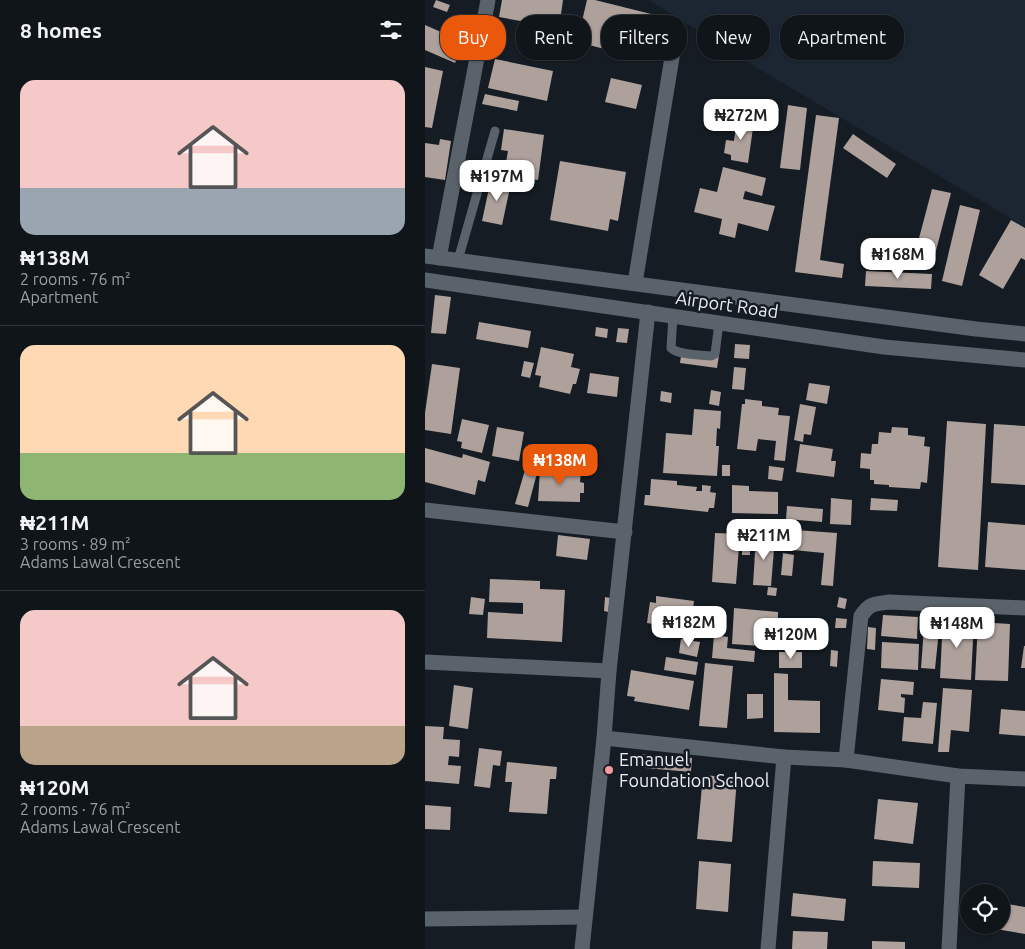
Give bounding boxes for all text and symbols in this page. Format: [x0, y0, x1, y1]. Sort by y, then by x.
chip: Buy [440, 15, 506, 60]
chip: Rent [516, 15, 591, 60]
chip: Filters [601, 15, 687, 60]
chip: New [697, 15, 770, 60]
chip: Apartment [780, 15, 904, 60]
icon: filters [377, 16, 405, 44]
text: 8 homes [20, 18, 102, 42]
pin: ₦272M [706, 98, 776, 141]
text: ₦272M [715, 106, 767, 124]
icon: home [168, 112, 258, 202]
pin: ₦197M [462, 160, 532, 202]
text: ₦197M [471, 167, 523, 185]
pin: ₦168M [863, 238, 933, 280]
text: ₦138M [20, 245, 89, 269]
text: ₦168M [872, 245, 924, 263]
text: 2 rooms · 76 m² [20, 270, 131, 288]
street label: Airport Road [675, 287, 780, 321]
text: Apartment [20, 288, 98, 306]
icon: home [168, 378, 258, 468]
pin: ₦138M [525, 444, 595, 486]
text: ₦138M [534, 451, 586, 469]
text: ₦211M [20, 510, 89, 534]
pin: ₦211M [729, 518, 799, 561]
text: ₦211M [738, 526, 790, 544]
text: 3 rooms · 89 m² [20, 535, 131, 553]
text: Adams Lawal Crescent [20, 553, 181, 571]
pin: ₦182M [654, 606, 724, 648]
pin: ₦148M [922, 606, 992, 649]
text: ₦182M [663, 613, 715, 631]
text: ₦148M [931, 614, 983, 632]
pin: ₦120M [756, 618, 826, 660]
text: ₦120M [765, 625, 817, 643]
icon: home [168, 643, 258, 733]
place label: Emanuel Foundation School [619, 749, 770, 790]
marker: Emanuel Foundation School [603, 764, 615, 776]
text: ₦120M [20, 775, 89, 799]
text: 2 rooms · 76 m² [20, 800, 131, 818]
text: Adams Lawal Crescent [20, 818, 181, 836]
map controls [960, 884, 1010, 934]
button: locate [960, 884, 1010, 934]

